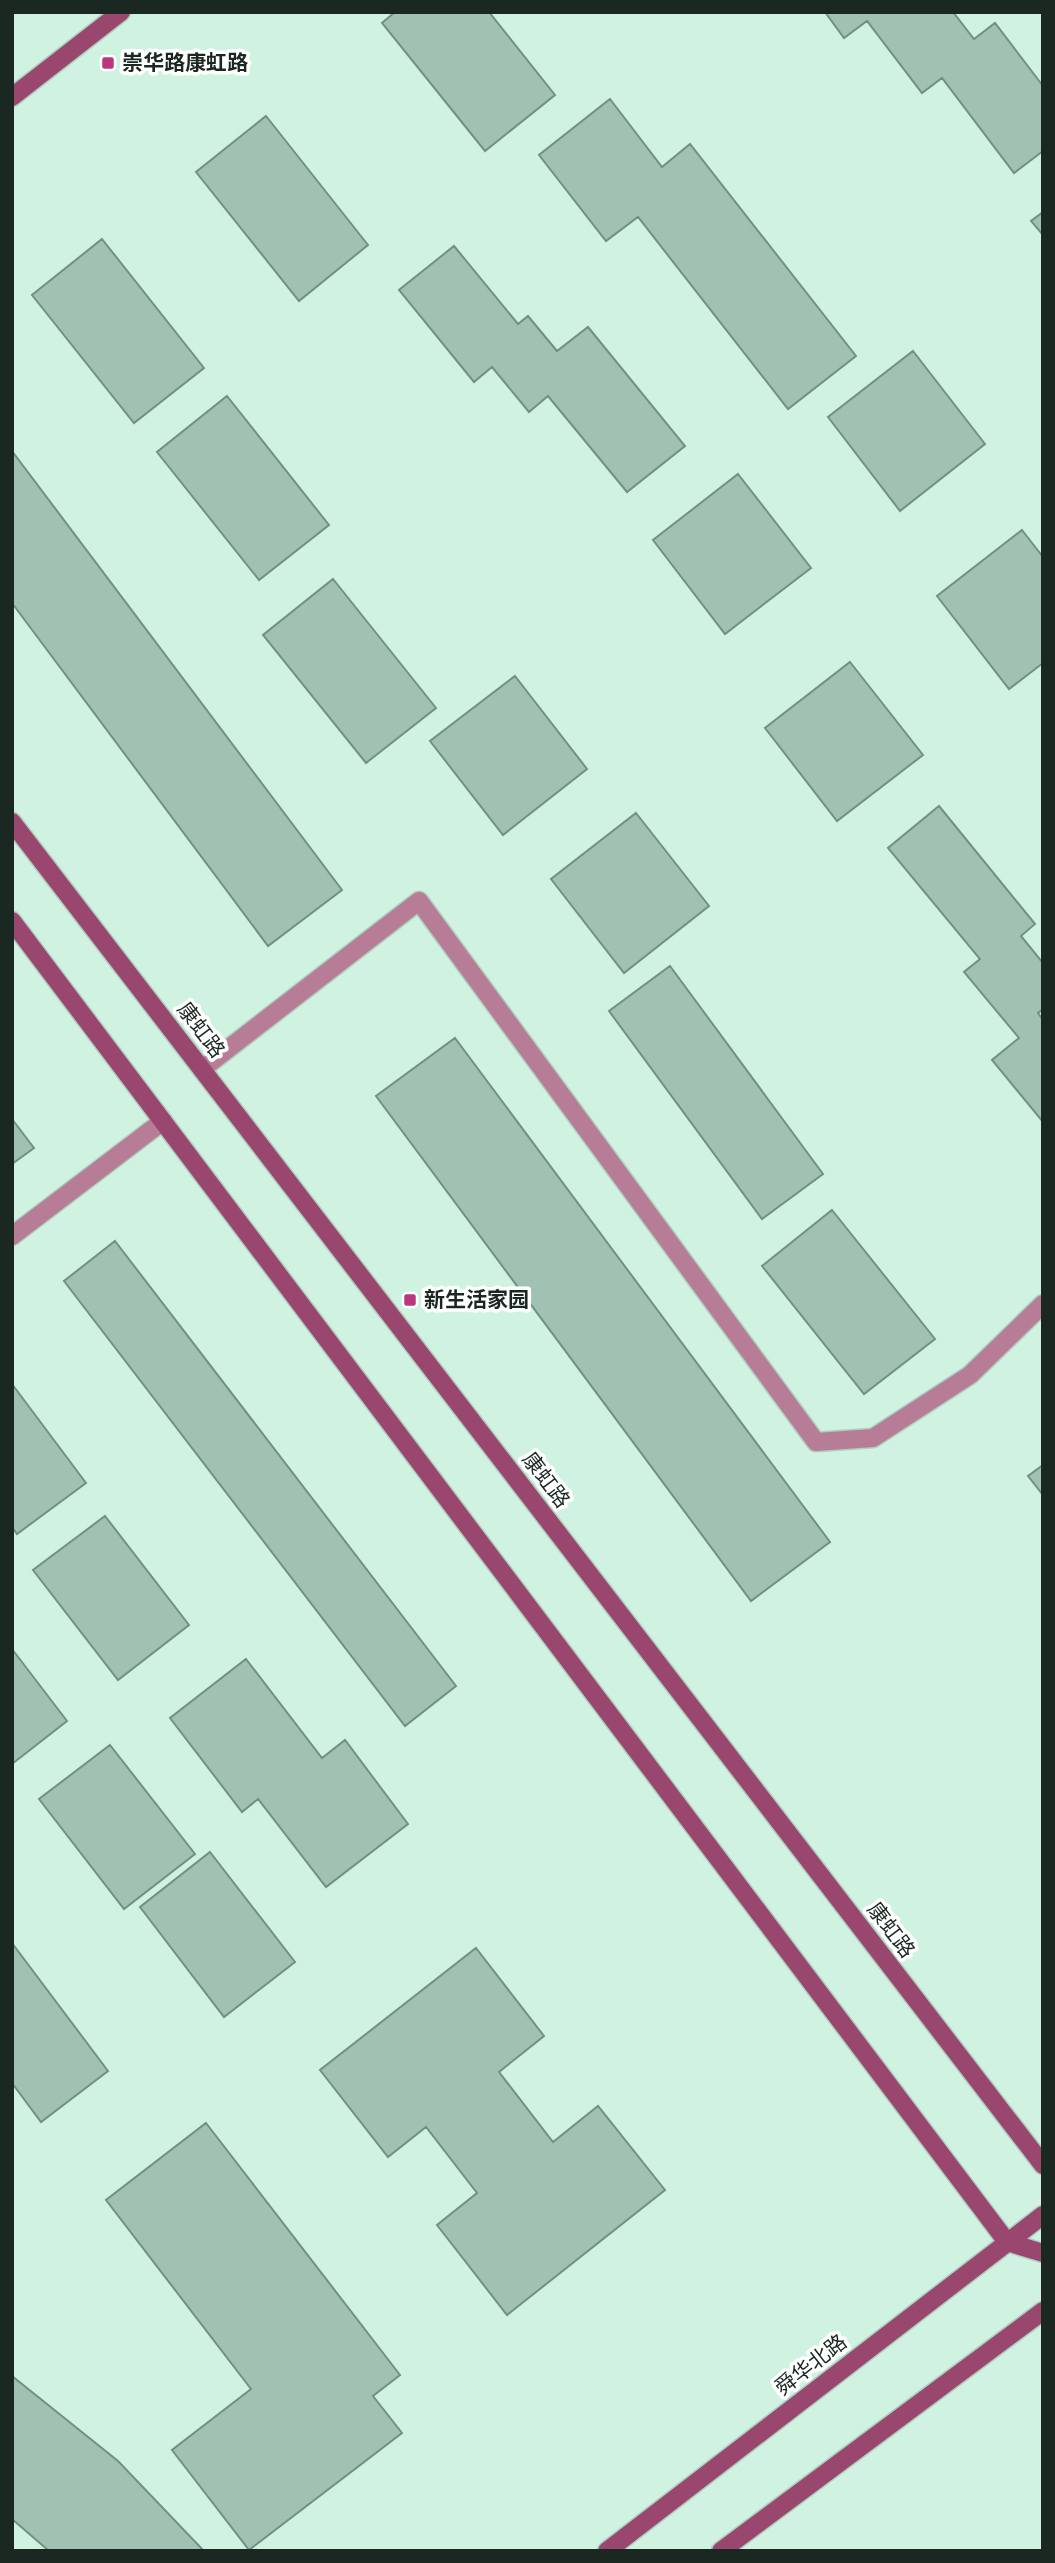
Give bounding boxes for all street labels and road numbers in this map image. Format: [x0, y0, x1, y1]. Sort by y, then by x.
street label: 康虹路 [170, 998, 230, 1064]
street label: 康虹路 [515, 1448, 575, 1514]
street label: 康虹路 [860, 1898, 920, 1964]
street label: 舜华北路 [771, 2330, 853, 2403]

